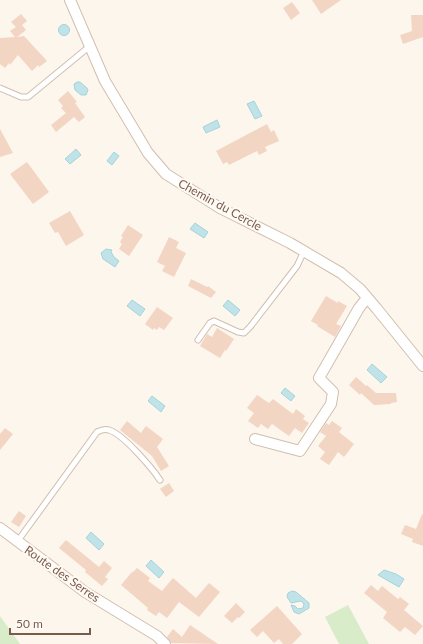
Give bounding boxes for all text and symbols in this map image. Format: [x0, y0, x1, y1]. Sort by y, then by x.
street label: Chemin du Cercle [176, 175, 265, 234]
street label: Route des Serres [22, 542, 103, 605]
scale bar [10, 610, 90, 636]
text: 50 m [16, 616, 43, 631]

